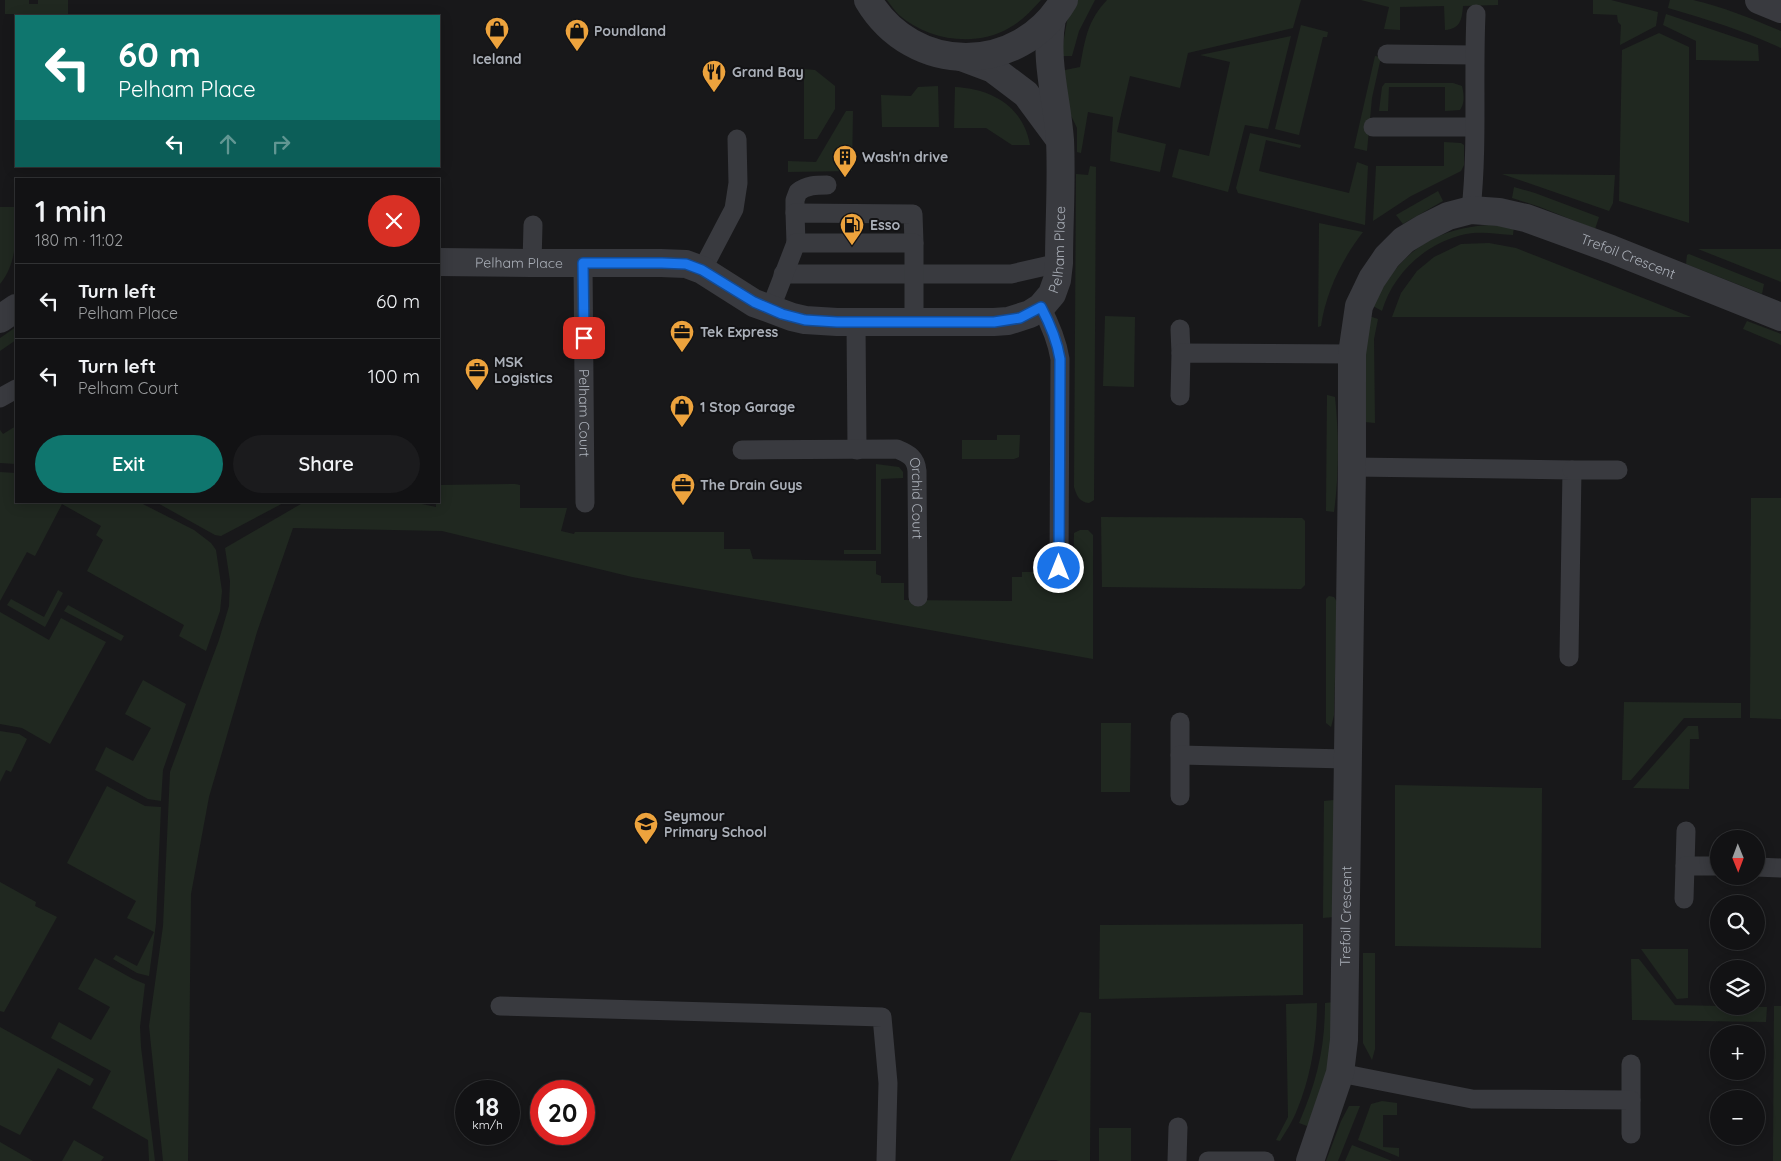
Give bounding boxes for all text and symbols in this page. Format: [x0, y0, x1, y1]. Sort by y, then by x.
shop icon: Iceland [484, 16, 510, 50]
shop icon: Poundland [564, 18, 590, 52]
place label: Poundland [594, 22, 666, 40]
text: 60 m [118, 32, 201, 76]
icon: left [35, 35, 100, 100]
place label: Iceland [472, 50, 522, 68]
restaurant icon: Grand Bay [701, 59, 727, 93]
place label: Grand Bay [732, 63, 804, 81]
text: Pelham Place [118, 75, 256, 103]
icon: left [161, 130, 189, 158]
icon: ahead [214, 130, 242, 158]
icon: right [267, 130, 295, 158]
building icon: Wash'n drive [832, 144, 858, 178]
place label: Wash'n drive [862, 148, 948, 166]
text: 1 min [35, 192, 107, 230]
button: close [368, 195, 420, 247]
street label: Pelham Place [1044, 206, 1069, 296]
fuel station icon: Esso [839, 212, 865, 246]
place label: Esso [870, 216, 901, 234]
text: 180 m · 11:02 [35, 230, 123, 250]
street label: Trefoil Crescent [1578, 230, 1678, 283]
street label: Pelham Place [475, 253, 563, 272]
text: Turn left [78, 279, 156, 303]
icon: left [35, 287, 63, 315]
text: 60 m [376, 289, 420, 313]
text: Pelham Place [78, 303, 178, 323]
pin [563, 317, 605, 359]
office icon: Tek Express [669, 319, 695, 353]
place label: Tek Express [700, 323, 779, 341]
icon: arrive [570, 324, 598, 352]
place label: MSK Logistics [494, 353, 553, 387]
text: Turn left [78, 354, 156, 378]
office icon: MSK Logistics [464, 357, 490, 391]
icon: left [35, 362, 63, 390]
text: 100 m [368, 364, 420, 388]
street label: Pelham Court [575, 369, 594, 457]
text: Pelham Court [78, 378, 179, 398]
shop icon: 1 Stop Garage [669, 394, 695, 428]
place label: 1 Stop Garage [700, 398, 795, 416]
button: Exit [35, 435, 223, 493]
button: Share [233, 435, 420, 493]
street label: Orchid Court [905, 454, 927, 540]
office icon: The Drain Guys [670, 472, 696, 506]
place label: The Drain Guys [700, 476, 802, 494]
position arrow [1032, 541, 1084, 593]
place label: Seymour Primary School [664, 807, 767, 841]
school or university icon: Seymour Primary School [633, 811, 659, 845]
north arrow [1710, 830, 1765, 885]
map controls [1710, 830, 1765, 1145]
street label: Trefoil Crescent [1336, 866, 1355, 967]
button: search [1710, 895, 1765, 950]
button: layers [1710, 960, 1765, 1015]
button: + [1710, 1025, 1765, 1080]
speed limit sign: 20 [530, 1080, 595, 1145]
button: − [1710, 1090, 1765, 1145]
text: 18 [476, 1091, 499, 1122]
text: km/h [472, 1117, 503, 1132]

